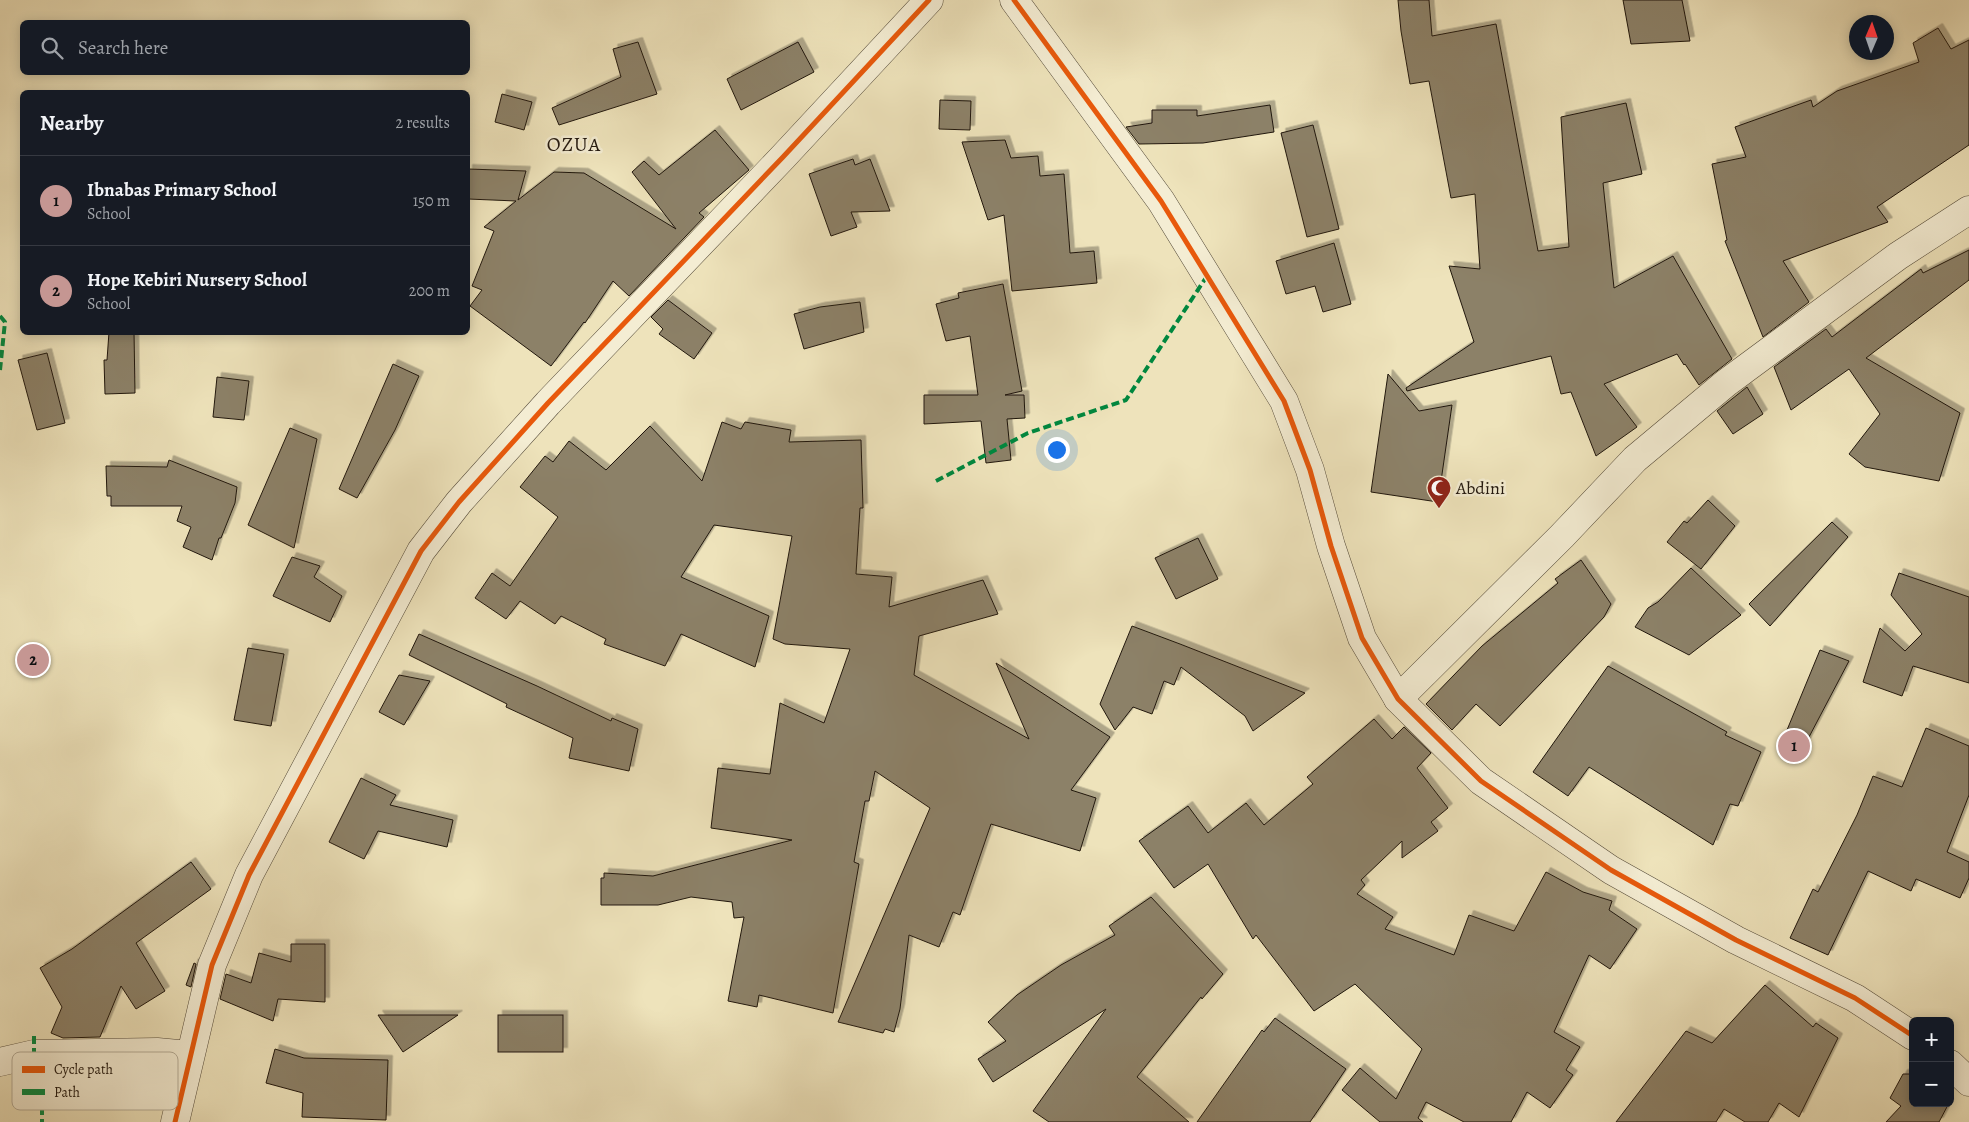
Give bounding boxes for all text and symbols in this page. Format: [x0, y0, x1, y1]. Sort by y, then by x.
north arrow [1849, 15, 1894, 60]
search box [20, 20, 470, 75]
icon: search [38, 34, 66, 62]
text: Search here [78, 35, 168, 61]
text: Nearby [40, 109, 103, 137]
text: 2 results [395, 112, 450, 134]
district label: OZUA [547, 131, 601, 158]
text: Ibnabas Primary School [87, 177, 276, 203]
text: 1 [53, 190, 59, 212]
text: 150 m [413, 190, 450, 212]
text: School [87, 203, 130, 225]
text: Hope Kebiri Nursery School [87, 267, 307, 293]
text: 2 [52, 280, 60, 302]
text: 200 m [409, 280, 450, 302]
text: School [87, 293, 130, 315]
your location [1044, 437, 1070, 463]
mosque icon: Abdini [1426, 475, 1452, 509]
place label: Abdini [1455, 476, 1505, 500]
pin: 2 [17, 641, 49, 679]
pin: 1 [1778, 727, 1810, 765]
map controls [1909, 1017, 1954, 1107]
button: + [1909, 1017, 1954, 1062]
legend [12, 1052, 178, 1110]
text: Cycle path [54, 1060, 114, 1079]
button: − [1909, 1062, 1954, 1107]
text: Path [54, 1083, 81, 1102]

